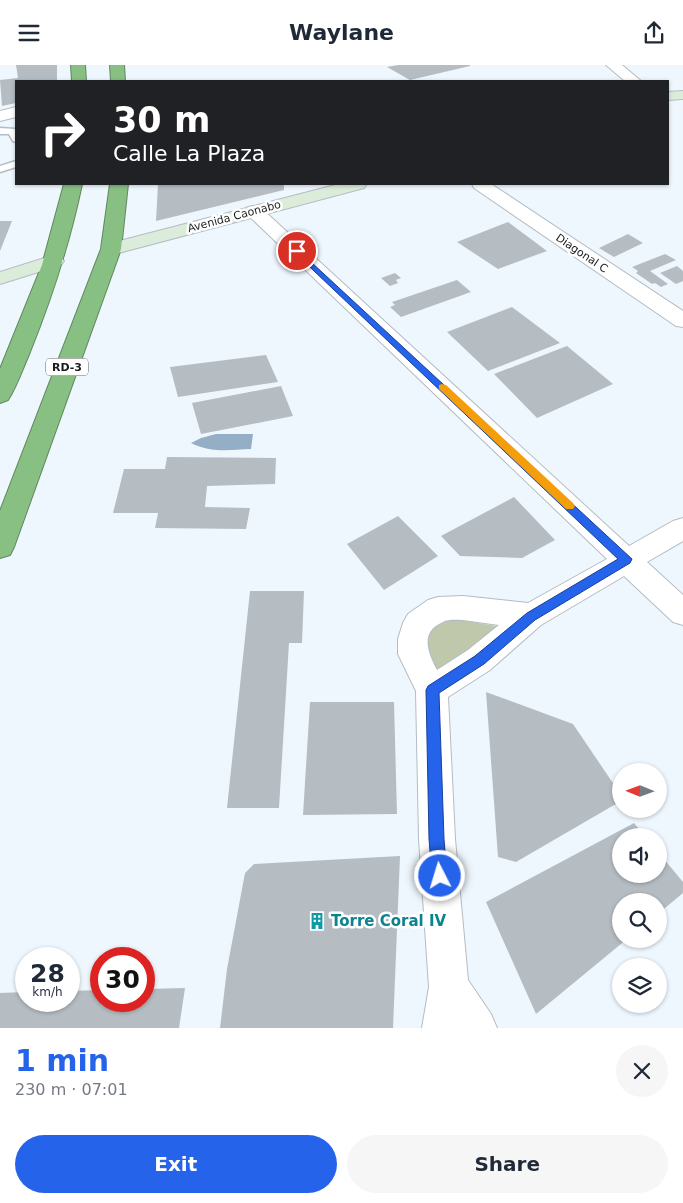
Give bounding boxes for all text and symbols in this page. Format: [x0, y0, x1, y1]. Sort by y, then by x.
icon: menu [15, 19, 43, 47]
icon: share [640, 19, 668, 47]
text: Waylane [289, 20, 394, 45]
icon: right [30, 100, 95, 165]
text: 30 m [113, 100, 210, 140]
text: Calle La Plaza [113, 141, 265, 166]
street label: Avenida Caonabo [186, 198, 282, 235]
pin [276, 230, 318, 272]
street label: Diagonal C [553, 231, 610, 276]
icon: arrive [283, 237, 311, 265]
road number: RD-3 [46, 359, 88, 375]
north arrow [612, 763, 668, 817]
map controls [612, 763, 667, 1013]
button: sound [612, 828, 667, 883]
position arrow [413, 849, 465, 901]
button: search [612, 893, 667, 948]
building icon: Torre Coral IV [307, 911, 327, 931]
place label: Torre Coral IV [331, 912, 447, 930]
speed limit sign: 30 [90, 947, 155, 1012]
button: layers [612, 958, 667, 1013]
text: 28 [30, 959, 65, 988]
text: km/h [32, 985, 63, 999]
text: 1 min [15, 1043, 109, 1078]
button: close [616, 1045, 668, 1097]
text: 230 m · 07:01 [15, 1080, 128, 1099]
button: Exit [15, 1135, 337, 1193]
button: Share [347, 1135, 668, 1193]

